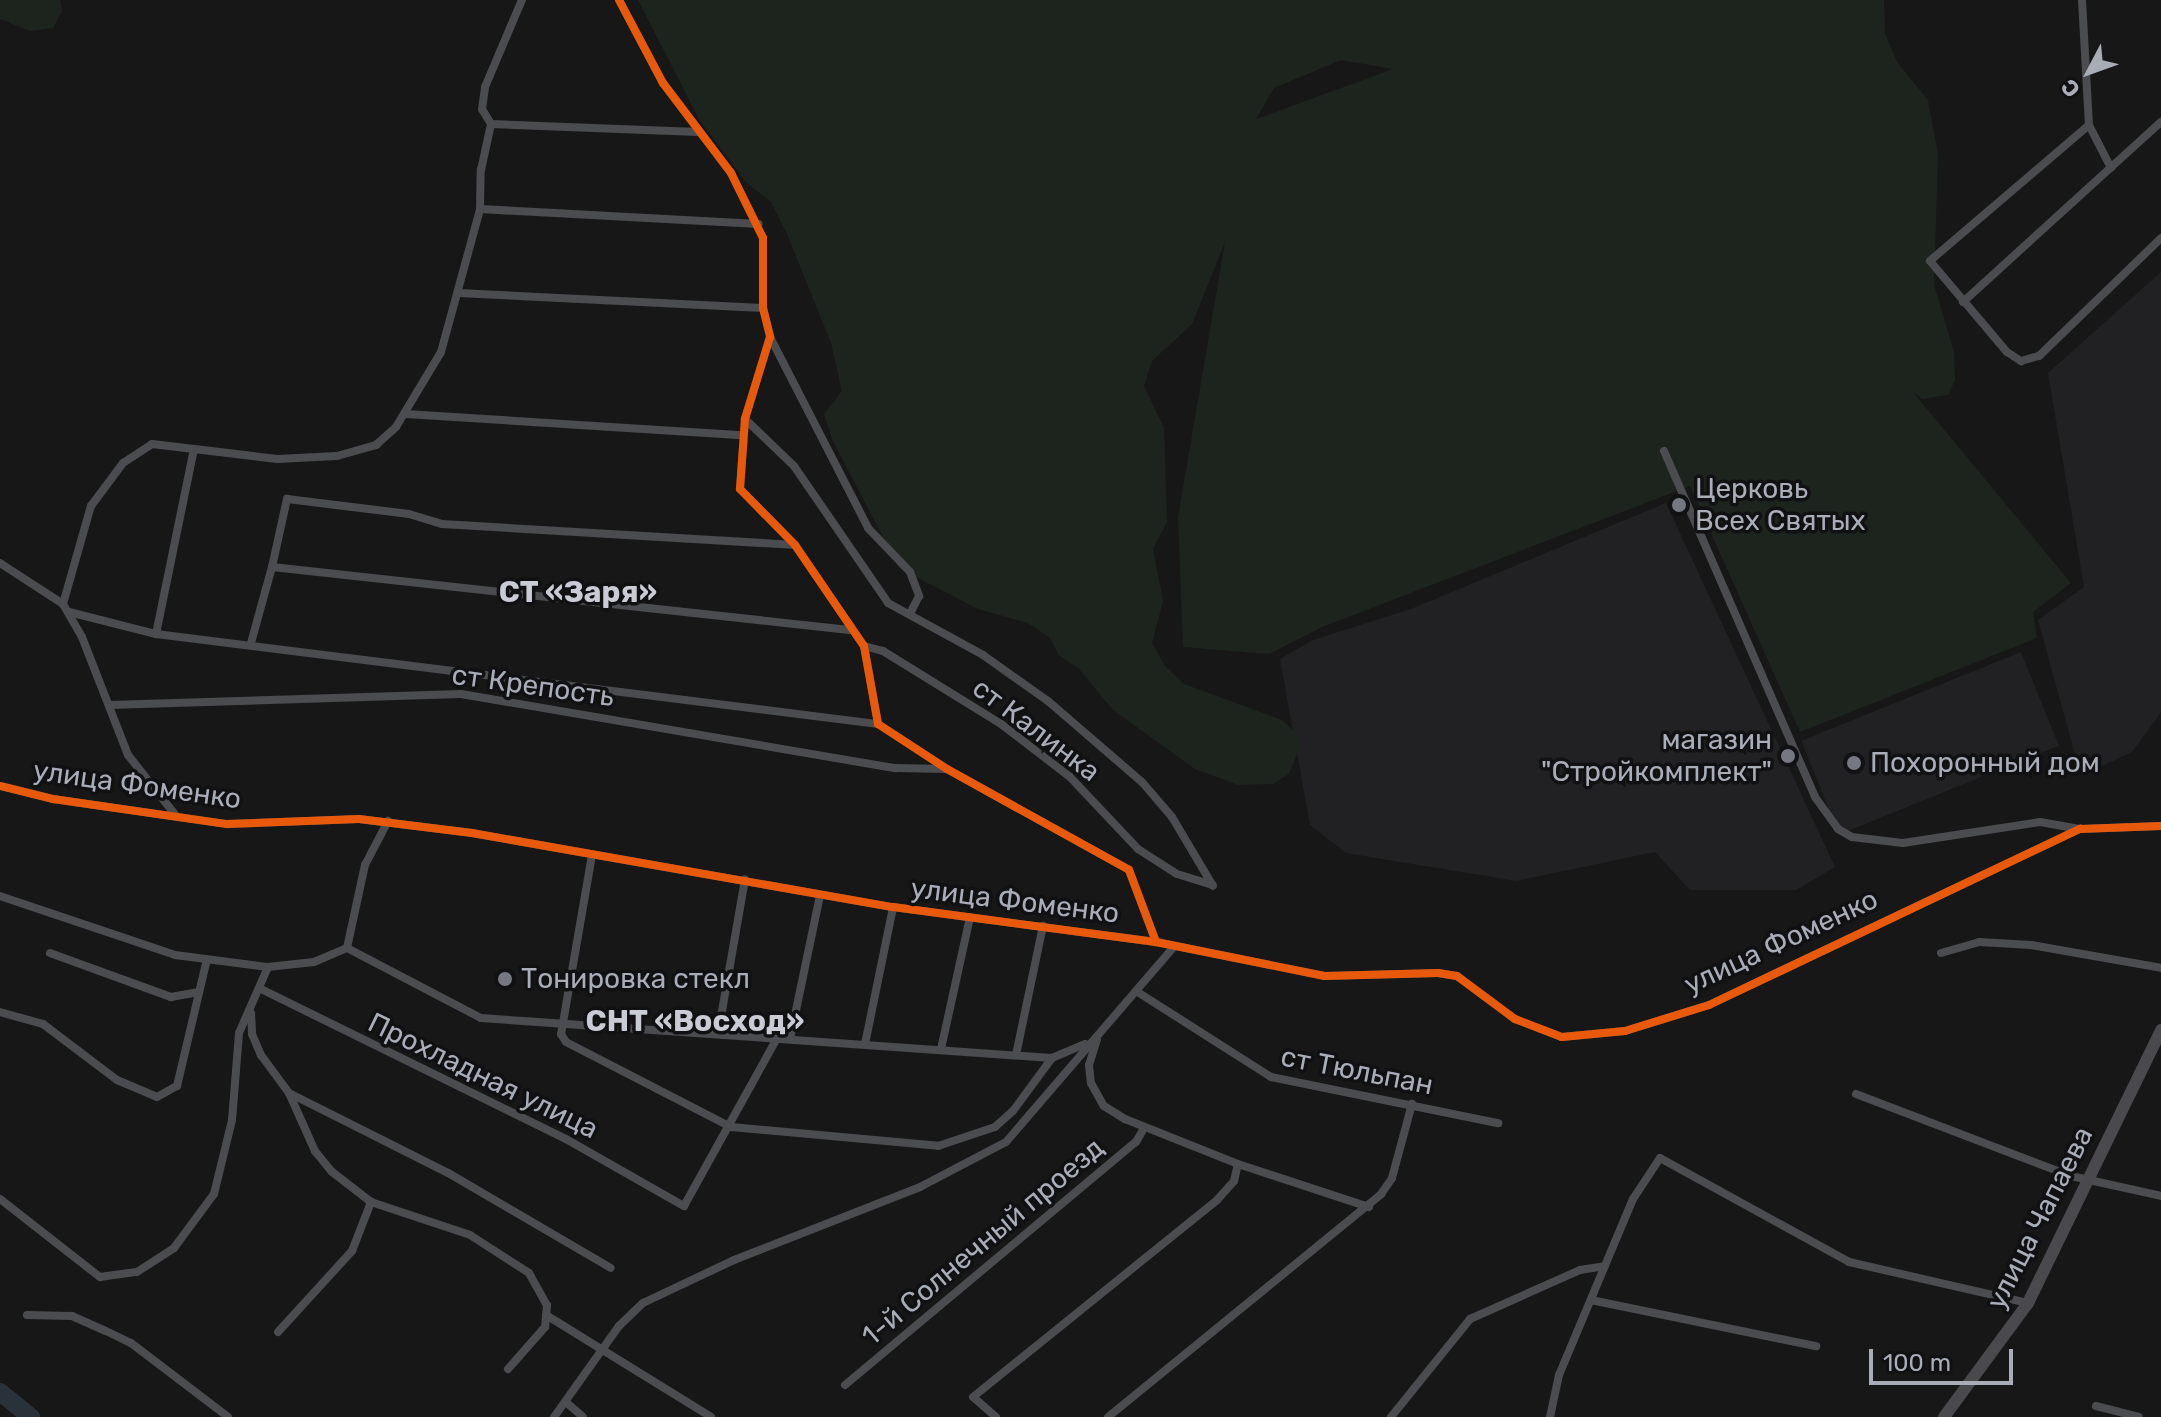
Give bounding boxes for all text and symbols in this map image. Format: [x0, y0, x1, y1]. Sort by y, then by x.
north arrow [2049, 32, 2129, 112]
text: С [2055, 73, 2086, 103]
place label: Церковь Всех Святых [1695, 472, 1866, 538]
marker: Церковь Всех Святых [1670, 496, 1688, 514]
district label: СТ «Заря» [499, 574, 657, 610]
street label: ст Крепость [450, 658, 616, 714]
street label: ст Калинка [966, 671, 1106, 789]
place label: магазин "Стройкомплект" [1541, 723, 1772, 789]
place label: Похоронный дом [1870, 746, 2100, 780]
marker: магазин "Стройкомплект" [1779, 747, 1797, 765]
street label: улица Фоменко [31, 754, 243, 816]
marker: Похоронный дом [1845, 754, 1863, 772]
street label: улица Фоменко [909, 872, 1121, 930]
street label: улица Фоменко [1679, 882, 1883, 1002]
place label: Тонировка стекл [521, 962, 750, 996]
marker: Тонировка стекл [496, 970, 514, 988]
district label: СНТ «Восход» [586, 1003, 804, 1039]
street label: Прохладная улица [363, 1006, 603, 1146]
street label: ст Тюльпан [1278, 1040, 1436, 1102]
street label: улица Чапаева [1980, 1121, 2100, 1315]
street label: 1-й Солнечный проезд [855, 1131, 1111, 1353]
scale bar [1873, 1333, 2017, 1383]
text: 100 m [1883, 1349, 1951, 1377]

